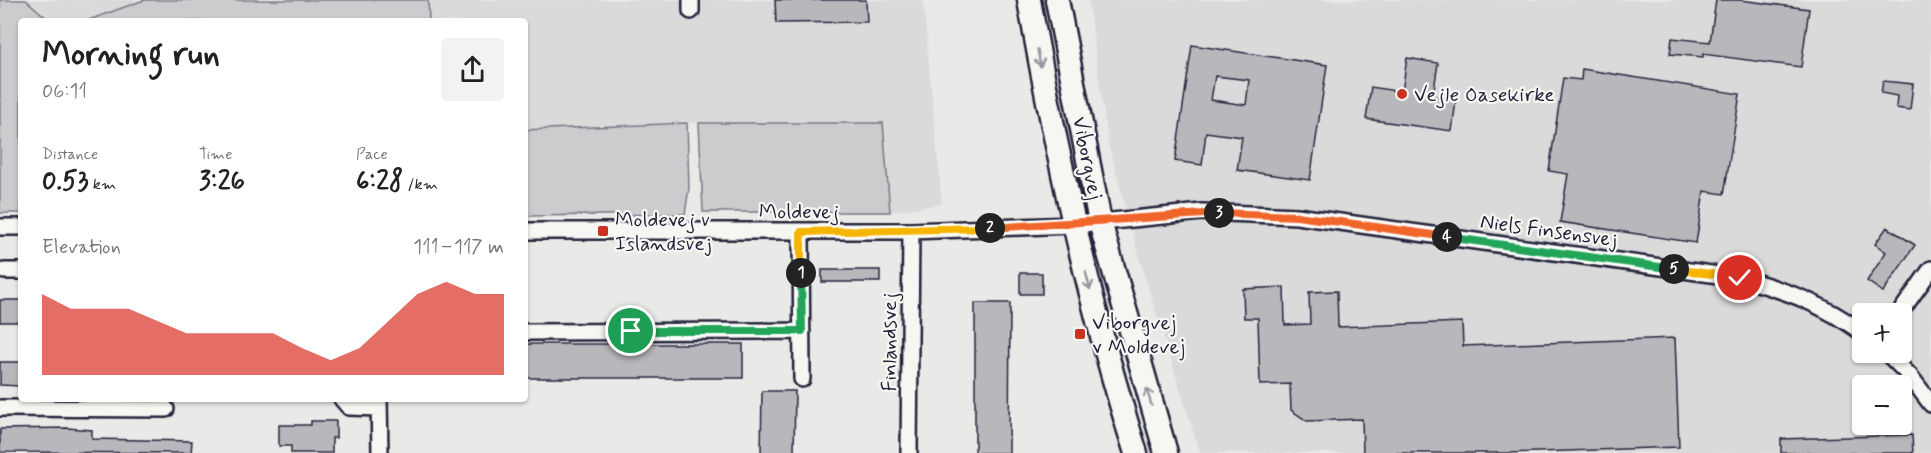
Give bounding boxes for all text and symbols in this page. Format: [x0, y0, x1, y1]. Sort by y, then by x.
text: Morning run [42, 33, 220, 77]
button: share [441, 38, 504, 101]
one-way arrow [1034, 47, 1045, 67]
text: 06:11 [42, 78, 87, 105]
place label: Vejle Oasekirke [1414, 81, 1555, 109]
marker: Vejle Oasekirke [1395, 87, 1409, 101]
street label: Viborgvej [1065, 114, 1109, 202]
text: Distance [42, 144, 98, 165]
text: Time [199, 144, 233, 165]
text: Pace [356, 144, 388, 165]
text: 0.53 [42, 165, 89, 199]
text: 3:26 [199, 165, 245, 199]
text: 6:28 [356, 165, 403, 199]
text: km [89, 174, 116, 195]
text: /km [403, 174, 438, 195]
street label: Moldevej [759, 198, 839, 226]
pin: 3 [1204, 198, 1234, 228]
text: 3 [1215, 202, 1223, 223]
place label: Moldevej v Islandsvej [615, 206, 712, 258]
street label: Niels Finsensvej [1478, 208, 1619, 254]
pin: 2 [975, 213, 1005, 243]
text: 2 [986, 217, 994, 238]
pin: 4 [1432, 222, 1462, 252]
marker: Moldevej v Islandsvej [596, 224, 610, 238]
text: 4 [1442, 226, 1452, 247]
text: Elevation [42, 234, 121, 261]
text: 111–117 m [413, 234, 504, 261]
pin [1714, 252, 1765, 303]
pin: 5 [1659, 254, 1689, 284]
pin: 1 [786, 258, 816, 288]
text: 5 [1669, 258, 1679, 279]
icon: check [1723, 261, 1756, 294]
text: 1 [797, 262, 805, 283]
one-way arrow [1083, 271, 1094, 290]
street label: Finlandsvej [876, 292, 904, 392]
map controls [1852, 303, 1912, 435]
button: + [1852, 303, 1912, 363]
pin [605, 305, 656, 356]
place label: Viborgvej v Moldevej [1092, 309, 1185, 361]
icon: arrive [614, 314, 647, 347]
marker: Viborgvej v Moldevej [1073, 327, 1087, 341]
button: − [1852, 375, 1912, 435]
one-way arrow [1143, 388, 1154, 407]

